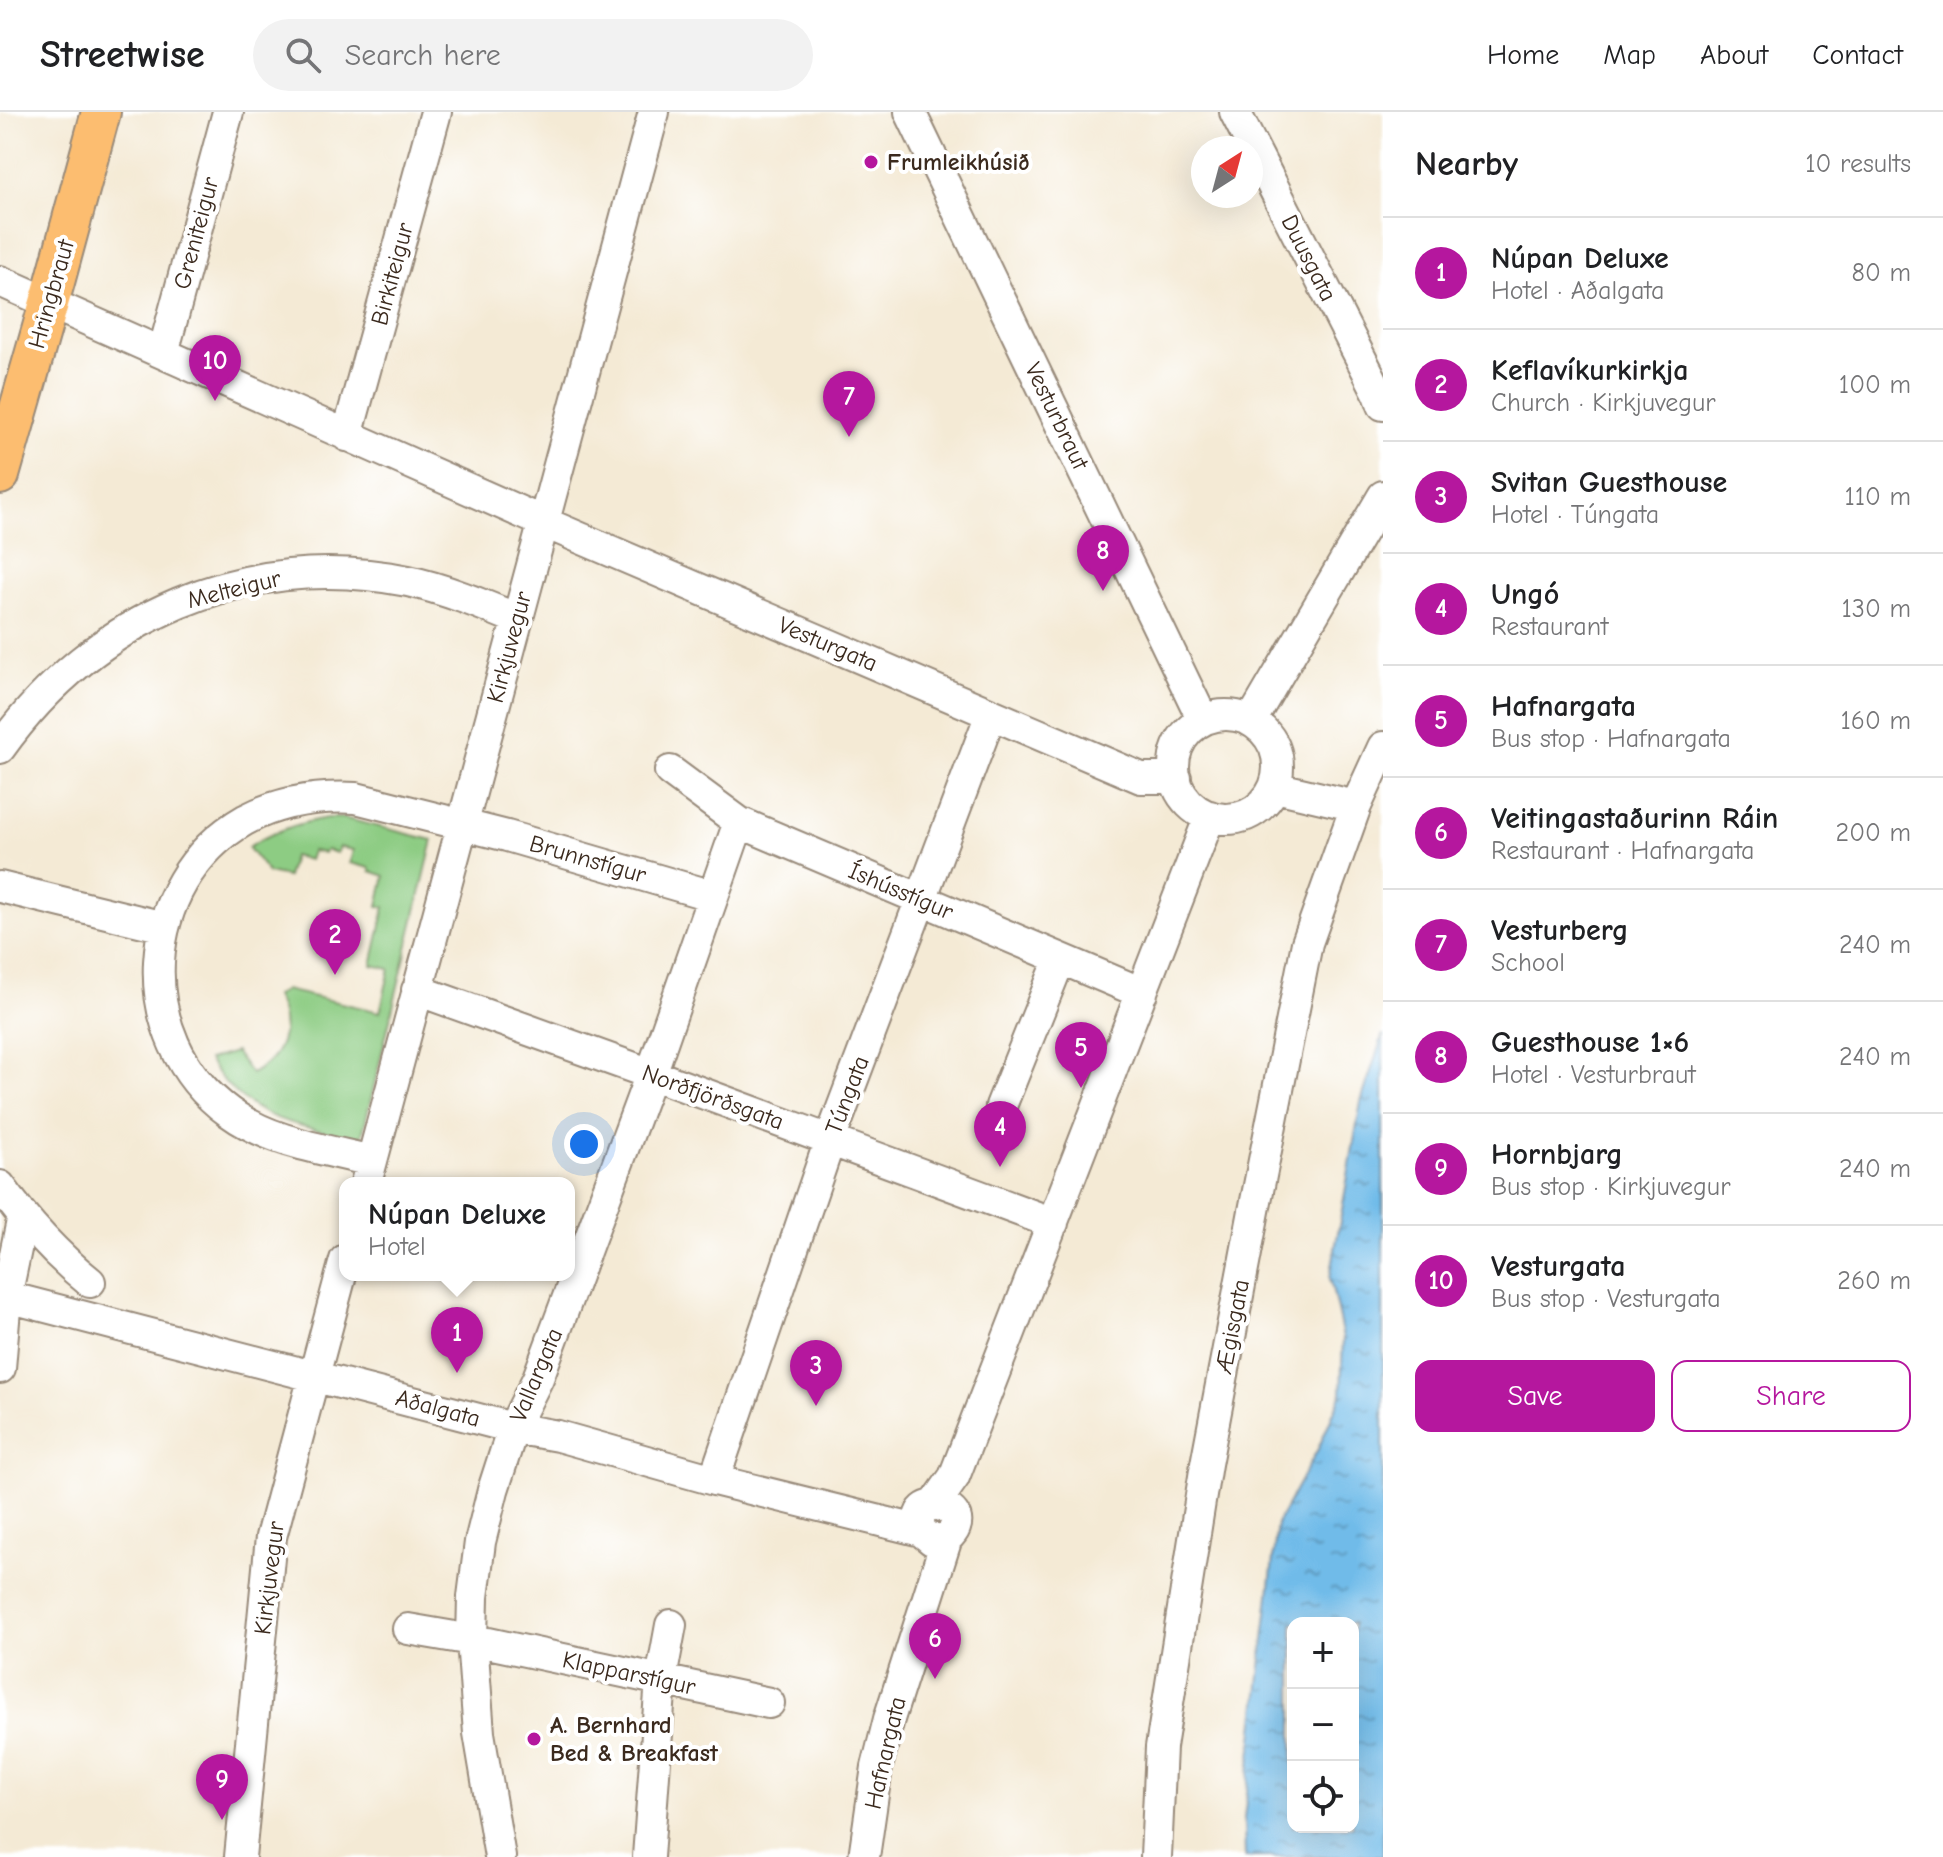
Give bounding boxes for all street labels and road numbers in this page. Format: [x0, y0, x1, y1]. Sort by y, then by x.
street label: Greniteigur [168, 173, 225, 292]
street label: Duusgata [1275, 210, 1343, 306]
street label: Birkiteigur [365, 219, 419, 328]
street label: Hringbraut [22, 235, 80, 352]
street label: Vesturbraut [1019, 358, 1095, 475]
street label: Melteigur [184, 564, 284, 614]
street label: Kirkjuvegur [481, 588, 537, 706]
street label: Vesturgata [774, 611, 882, 677]
street label: Brunnstígur [526, 829, 650, 889]
street label: Íshússtígur [844, 856, 958, 926]
street label: Túngata [819, 1052, 875, 1138]
street label: Norðfjörðsgata [638, 1058, 788, 1136]
street label: Ægisgata [1209, 1277, 1255, 1377]
street label: Vallargata [504, 1324, 568, 1426]
street label: Aðalgata [393, 1383, 483, 1433]
street label: Kirkjuvegur [248, 1519, 290, 1636]
street label: Klapparstígur [560, 1645, 699, 1701]
street label: Hafnargata [858, 1694, 912, 1812]

